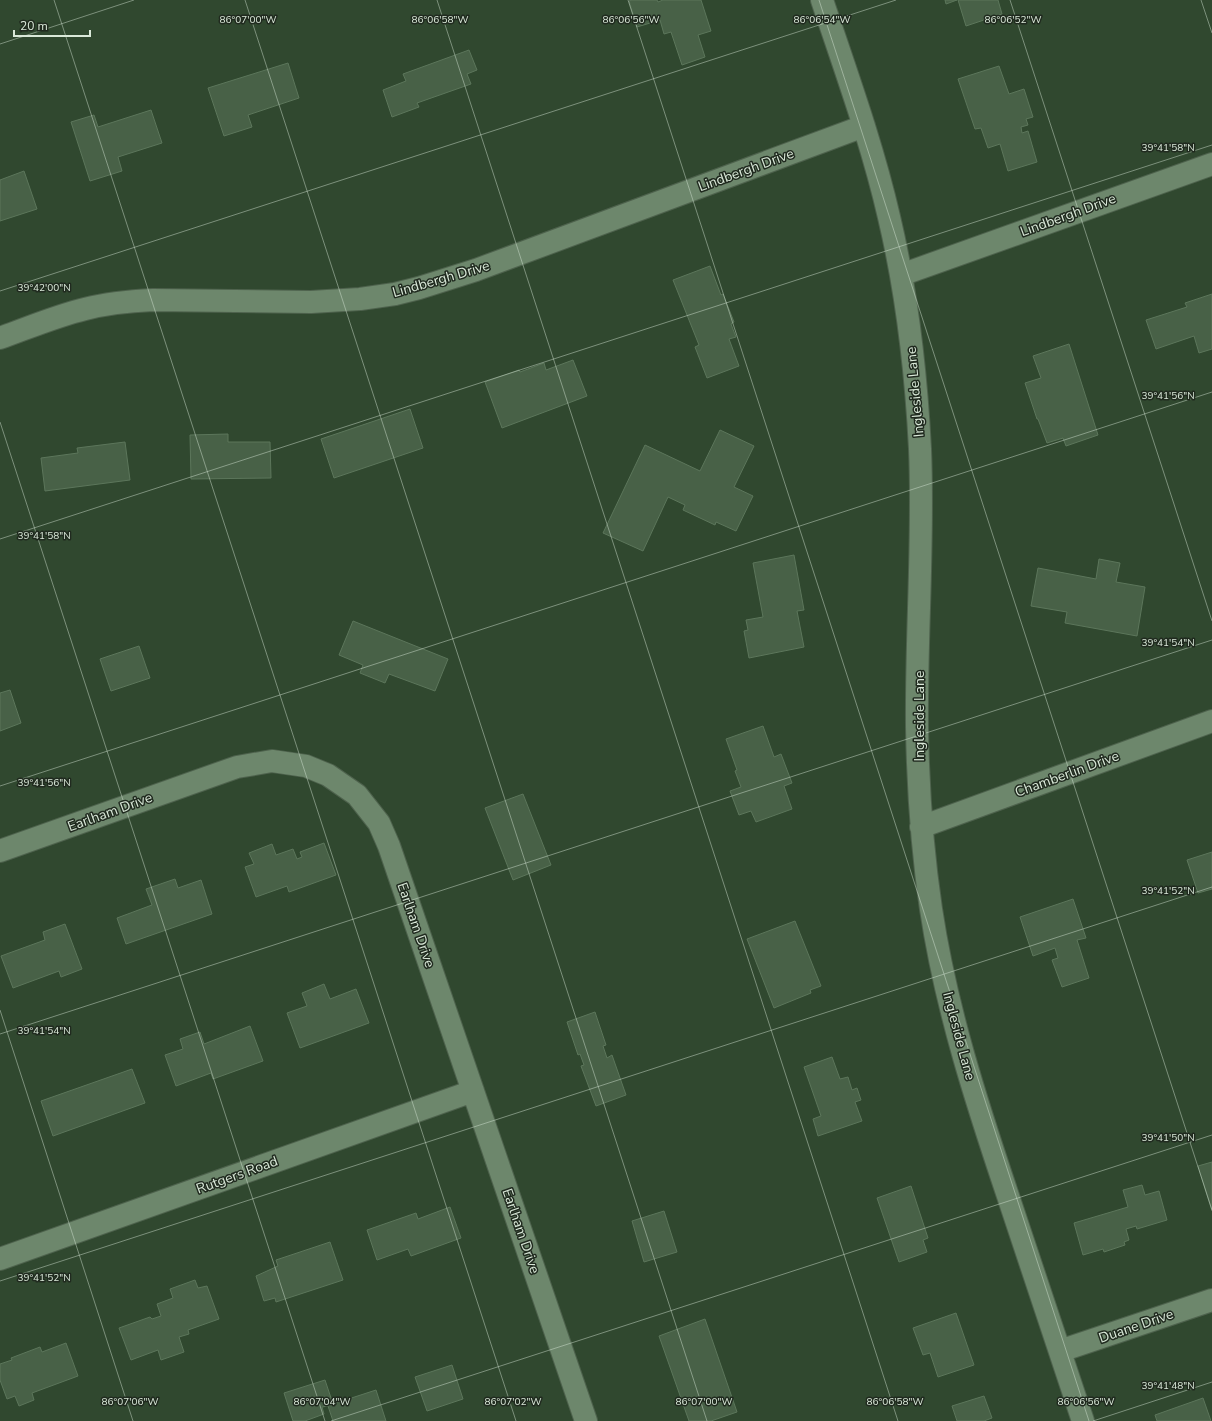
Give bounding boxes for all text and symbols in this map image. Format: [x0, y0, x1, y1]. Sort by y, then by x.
scale bar [14, 12, 90, 38]
text: 86°07'00"W [220, 13, 276, 27]
text: 86°06'58"W [412, 13, 468, 27]
text: 86°06'56"W [603, 13, 659, 27]
text: 86°06'54"W [794, 13, 850, 27]
text: 86°06'52"W [985, 13, 1041, 27]
text: 20 m [20, 18, 48, 34]
text: 39°41'58"N [1141, 141, 1195, 155]
street label: Lindbergh Drive [696, 144, 796, 196]
street label: Lindbergh Drive [1018, 189, 1118, 241]
street label: Lindbergh Drive [390, 256, 492, 302]
text: 39°42'00"N [17, 281, 71, 295]
street label: Ingleside Lane [902, 346, 928, 438]
text: 39°41'56"N [1141, 389, 1195, 403]
text: 39°41'58"N [17, 529, 71, 543]
text: 39°41'54"N [1141, 636, 1195, 650]
street label: Ingleside Lane [910, 671, 929, 761]
street label: Chamberlin Drive [1012, 746, 1122, 802]
text: 39°41'56"N [17, 776, 71, 790]
street label: Earlham Drive [65, 788, 155, 836]
street label: Earlham Drive [393, 880, 439, 970]
text: 39°41'52"N [1141, 884, 1195, 898]
street label: Ingleside Lane [938, 990, 980, 1082]
text: 39°41'54"N [17, 1024, 71, 1038]
text: 39°41'50"N [1141, 1131, 1195, 1145]
street label: Rutgers Road [194, 1151, 280, 1199]
street label: Earlham Drive [498, 1186, 544, 1276]
text: 39°41'52"N [17, 1271, 71, 1285]
street label: Duane Drive [1096, 1304, 1176, 1348]
text: 39°41'48"N [1141, 1379, 1195, 1393]
text: 86°07'06"W [102, 1395, 158, 1409]
text: 86°07'04"W [294, 1395, 350, 1409]
text: 86°07'02"W [485, 1395, 541, 1409]
text: 86°07'00"W [676, 1395, 732, 1409]
text: 86°06'58"W [867, 1395, 923, 1409]
text: 86°06'56"W [1058, 1395, 1114, 1409]

